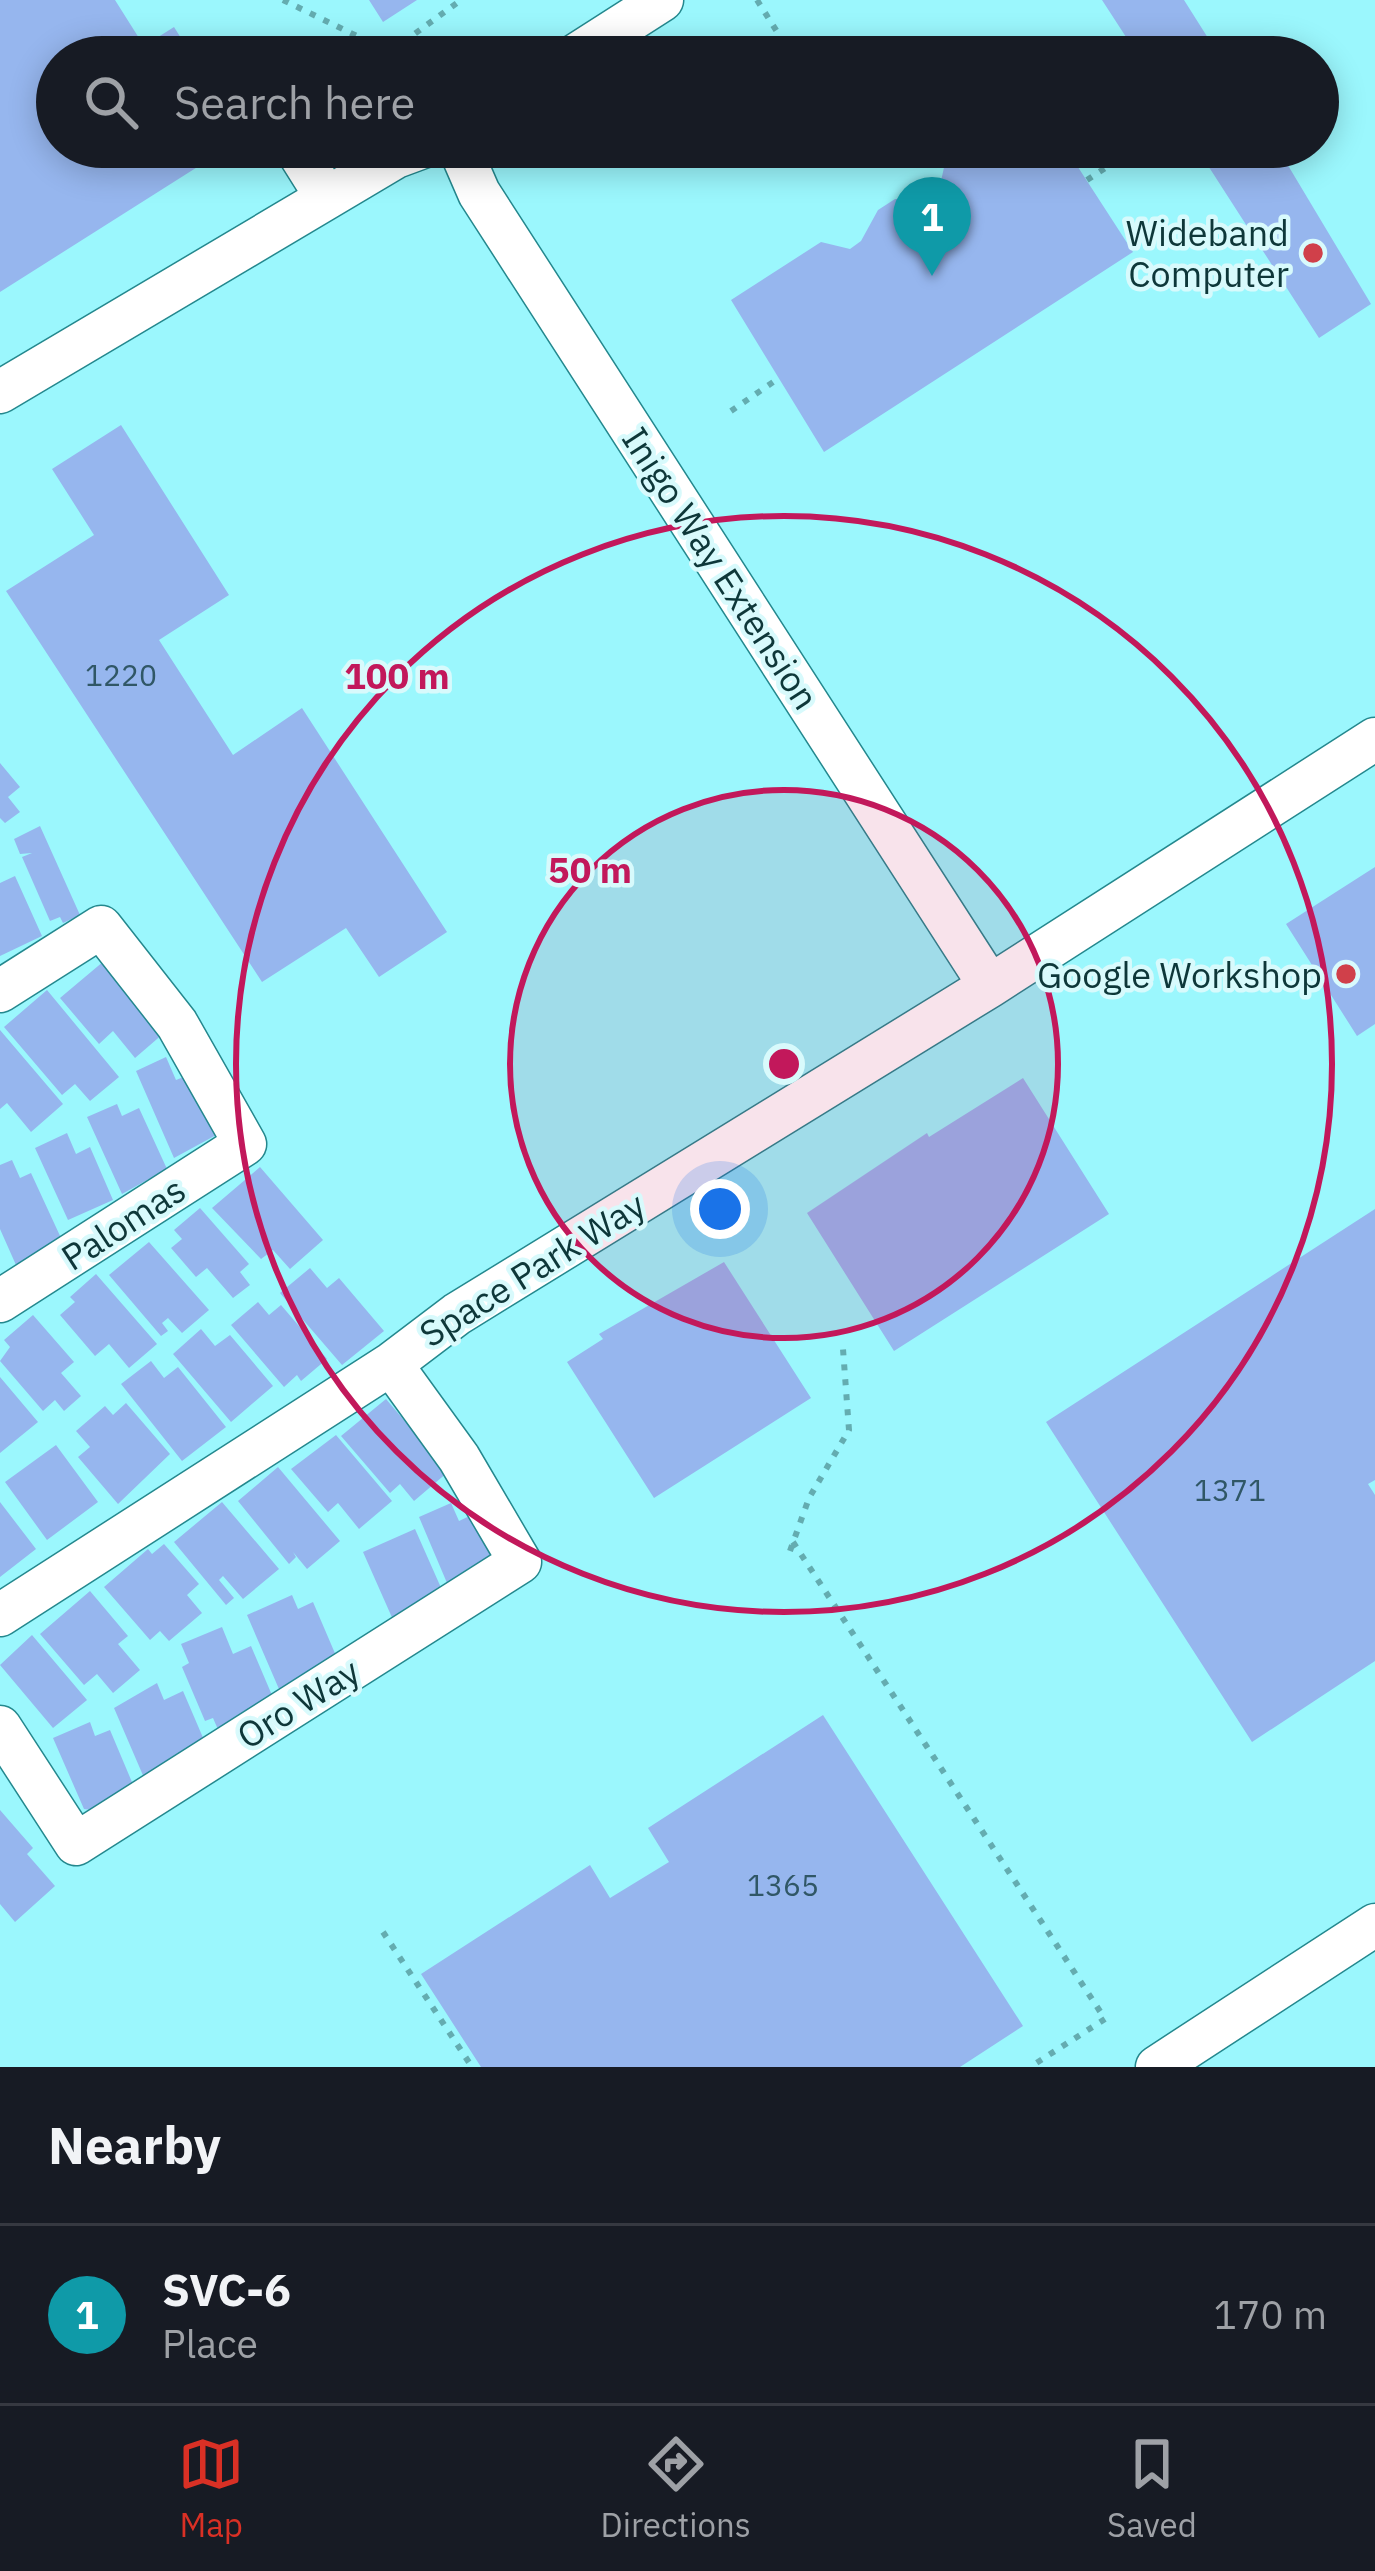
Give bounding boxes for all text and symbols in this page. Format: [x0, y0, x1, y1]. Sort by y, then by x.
search box [36, 36, 1339, 168]
icon: search [78, 69, 144, 135]
text: Search here [174, 73, 415, 131]
pin: 1 [893, 177, 971, 276]
place label: Wideband Computer [1126, 209, 1289, 297]
marker: Wideband Computer [1300, 240, 1326, 266]
street label: Inigo Way Extension [612, 418, 830, 718]
text: 100 m [344, 652, 450, 699]
house number: 1220 [85, 655, 157, 694]
text: 50 m [548, 846, 632, 893]
place label: Google Workshop [1037, 951, 1322, 998]
marker: Google Workshop [1333, 961, 1359, 987]
centre of rings [763, 1043, 805, 1085]
street label: Palomas [52, 1165, 194, 1281]
your location [690, 1179, 750, 1239]
street label: Space Park Way [410, 1181, 654, 1357]
house number: 1371 [1194, 1470, 1266, 1509]
street label: Oro Way [228, 1647, 368, 1759]
house number: 1365 [747, 1865, 819, 1904]
text: Nearby [48, 2112, 221, 2178]
text: SVC-6 [162, 2260, 291, 2318]
text: 1 [75, 2289, 99, 2340]
text: 170 m [1214, 2289, 1327, 2340]
text: Place [162, 2318, 258, 2369]
tab: Map [178, 2431, 244, 2546]
tab: Directions [601, 2431, 751, 2546]
tab: Saved [1107, 2431, 1197, 2546]

